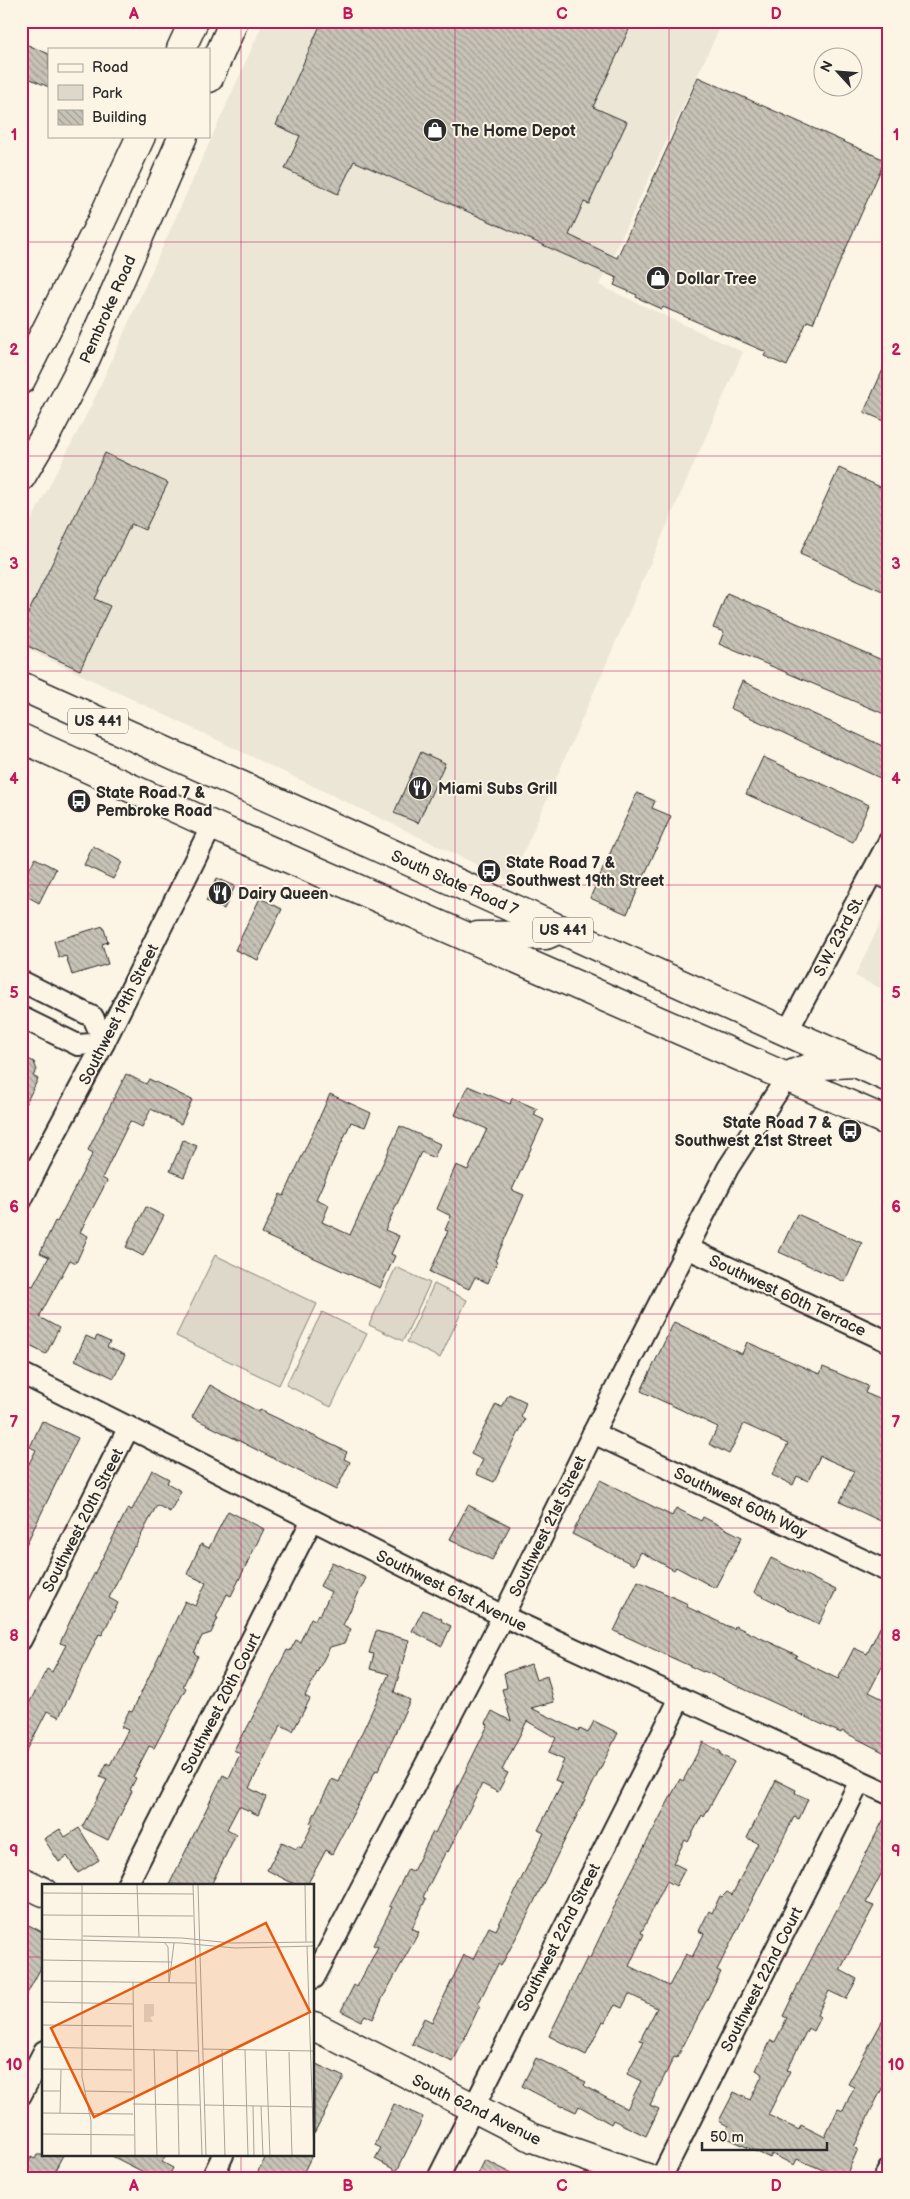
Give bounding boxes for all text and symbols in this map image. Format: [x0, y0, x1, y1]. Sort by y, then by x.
text: A [128, 5, 139, 24]
text: B [342, 5, 354, 24]
text: C [556, 5, 568, 24]
text: D [770, 5, 782, 24]
legend [48, 48, 210, 138]
north arrow [812, 48, 862, 98]
text: Road [92, 58, 128, 77]
text: N [817, 58, 837, 75]
text: Park [92, 84, 123, 103]
text: Building [92, 108, 147, 127]
shop icon: The Home Depot [422, 117, 448, 143]
place label: The Home Depot [452, 122, 576, 141]
text: 1 [11, 126, 17, 145]
text: 1 [893, 126, 899, 145]
street label: Pembroke Road [76, 253, 141, 366]
shop icon: Dollar Tree [645, 265, 671, 291]
place label: Dollar Tree [676, 270, 757, 289]
text: 2 [9, 341, 19, 360]
text: 2 [891, 341, 901, 360]
text: 3 [9, 555, 19, 574]
text: 3 [891, 555, 901, 574]
road number: US 441 [68, 708, 128, 734]
text: 4 [9, 770, 19, 789]
text: 4 [891, 770, 901, 789]
restaurant icon: Miami Subs Grill [407, 775, 433, 801]
place label: Miami Subs Grill [438, 780, 557, 799]
place label: State Road 7 & Pembroke Road [96, 784, 212, 821]
bus stop icon: State Road 7 & Pembroke Road [66, 788, 92, 814]
street label: South State Road 7 [388, 847, 521, 920]
place label: State Road 7 & Southwest 19th Street [506, 854, 665, 891]
bus stop icon: State Road 7 & Southwest 19th Street [476, 858, 502, 884]
restaurant icon: Dairy Queen [207, 880, 233, 906]
place label: Dairy Queen [238, 885, 329, 904]
street label: S.W. 23rd St. [810, 893, 868, 980]
road number: US 441 [533, 918, 593, 942]
street label: Southwest 19th Street [76, 941, 163, 1088]
text: 5 [9, 984, 19, 1003]
text: 5 [891, 984, 901, 1003]
place label: State Road 7 & Southwest 21st Street [675, 1114, 833, 1151]
bus stop icon: State Road 7 & Southwest 21st Street [837, 1118, 863, 1144]
text: 6 [9, 1198, 19, 1217]
text: 6 [891, 1198, 901, 1217]
street label: Southwest 60th Terrace [706, 1252, 869, 1341]
text: 7 [10, 1413, 19, 1432]
text: 7 [892, 1413, 901, 1432]
street label: Southwest 20th Street [39, 1445, 128, 1596]
street label: Southwest 21st Street [506, 1453, 591, 1600]
street label: Southwest 60th Way [671, 1464, 811, 1543]
street label: Southwest 61st Avenue [373, 1547, 530, 1636]
text: 8 [9, 1627, 19, 1646]
text: 8 [891, 1627, 901, 1646]
street label: Southwest 20th Court [178, 1630, 265, 1777]
text: 9 [9, 1842, 19, 1861]
text: 9 [891, 1842, 901, 1861]
street label: Southwest 22nd Street [514, 1860, 605, 2015]
inset map [42, 1884, 315, 2156]
street label: Southwest 22nd Court [718, 1904, 807, 2055]
text: 10 [6, 2056, 22, 2075]
text: 10 [888, 2056, 904, 2075]
street label: South 62nd Avenue [409, 2071, 544, 2150]
scale bar [702, 2119, 828, 2151]
text: 50 m [710, 2128, 744, 2147]
text: A [128, 2177, 139, 2196]
text: B [342, 2177, 354, 2196]
text: C [556, 2177, 568, 2196]
text: D [770, 2177, 782, 2196]

